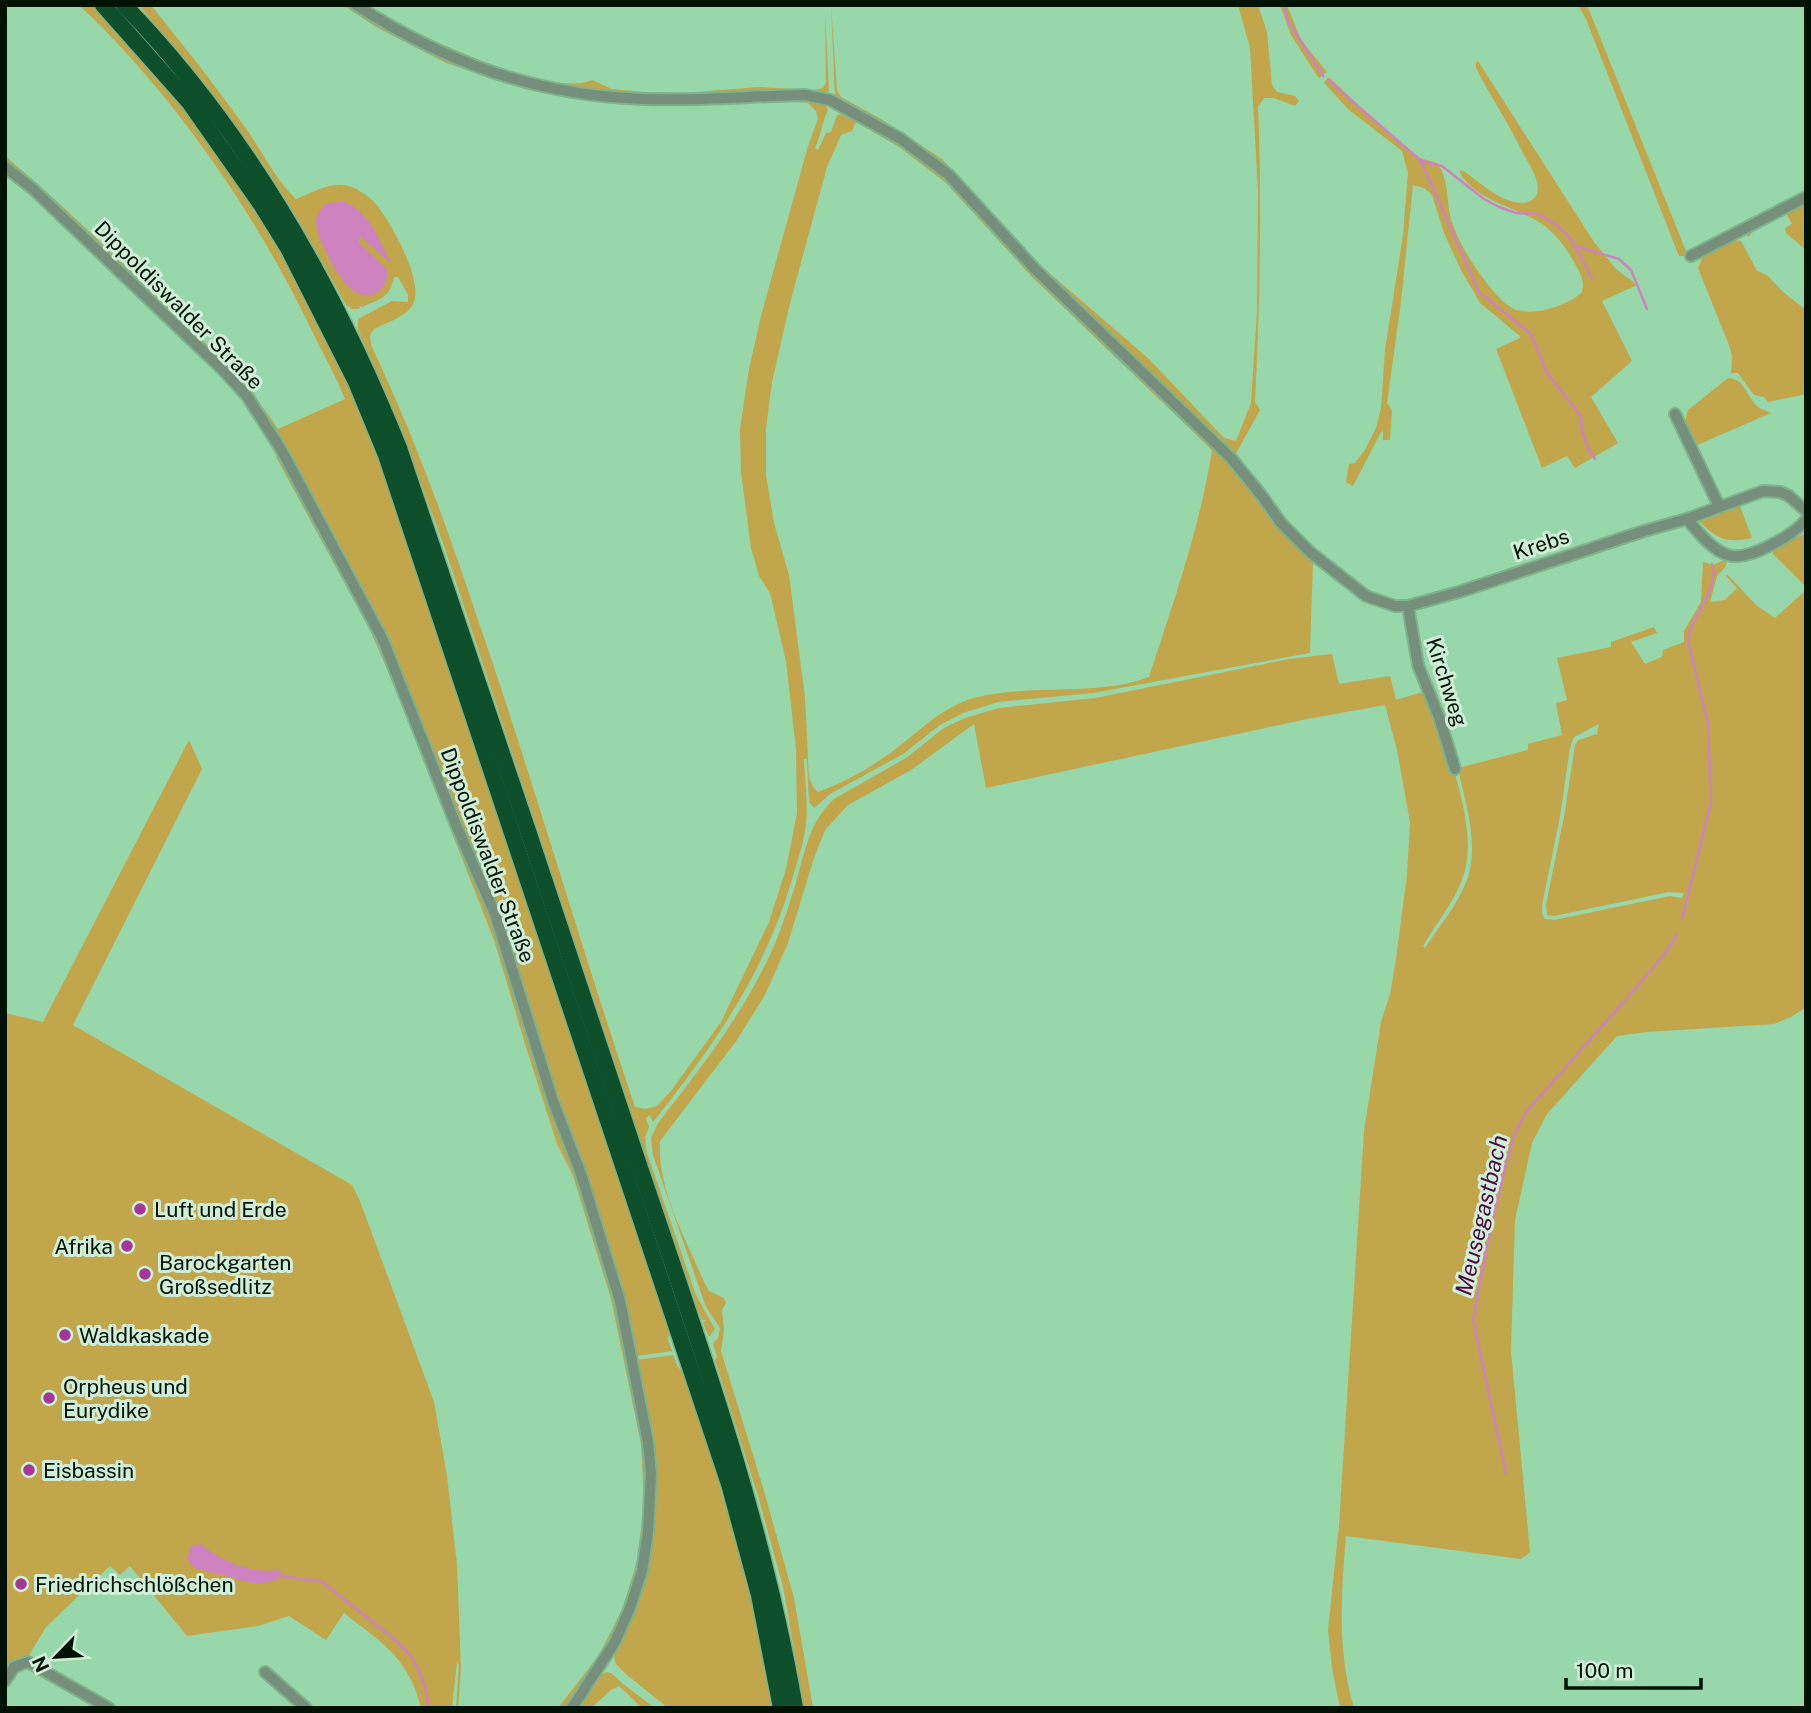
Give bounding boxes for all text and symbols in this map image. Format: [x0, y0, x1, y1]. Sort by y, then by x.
street label: Dippoldiswalder Straße [90, 216, 268, 394]
street label: Krebs [1510, 523, 1572, 565]
street label: Kirchweg [1421, 634, 1473, 730]
street label: Dippoldiswalder Straße [435, 744, 541, 966]
water label: Meusegastbach [1449, 1132, 1513, 1298]
place label: Luft und Erde [154, 1197, 287, 1222]
marker: Luft und Erde [132, 1201, 148, 1217]
place label: Afrika [54, 1234, 113, 1259]
marker: Afrika [119, 1238, 135, 1254]
place label: Barockgarten Großsedlitz [159, 1250, 291, 1299]
marker: Barockgarten Großsedlitz [137, 1266, 153, 1282]
place label: Waldkaskade [79, 1323, 209, 1348]
marker: Waldkaskade [57, 1327, 73, 1343]
place label: Orpheus und Eurydike [63, 1374, 188, 1423]
marker: Orpheus und Eurydike [41, 1390, 57, 1406]
place label: Eisbassin [43, 1458, 134, 1483]
marker: Eisbassin [21, 1462, 37, 1478]
place label: Friedrichschlößchen [35, 1572, 234, 1597]
marker: Friedrichschlößchen [13, 1576, 29, 1592]
north arrow [21, 1622, 91, 1692]
scale bar [1566, 1646, 1701, 1690]
text: N [27, 1653, 54, 1676]
text: 100 m [1576, 1658, 1633, 1683]

